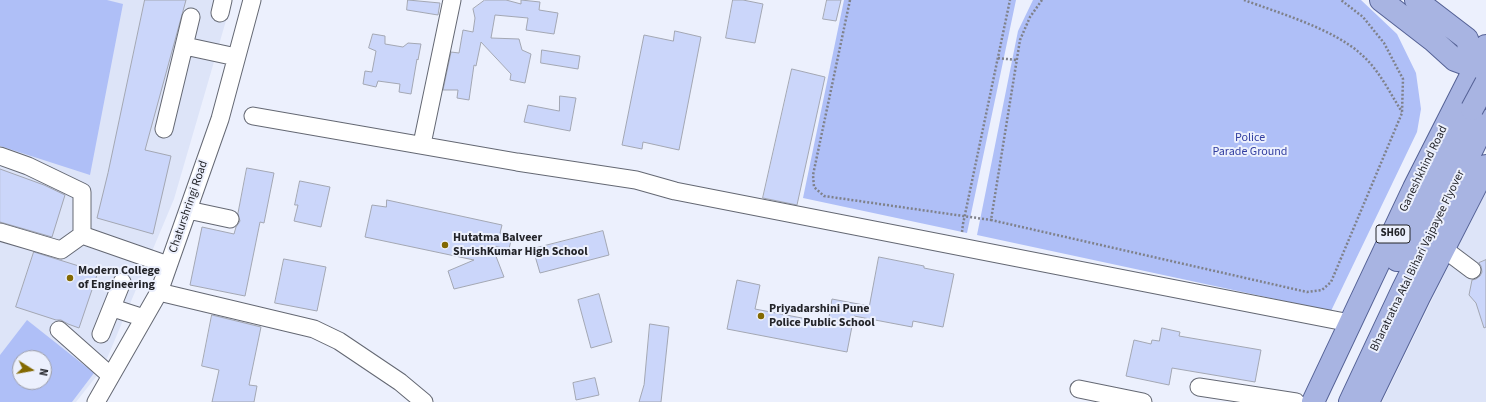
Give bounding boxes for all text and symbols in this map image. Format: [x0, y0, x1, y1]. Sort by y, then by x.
street label: Ganeshkhind Road [1397, 123, 1451, 215]
park label: Police Parade Ground [1213, 131, 1287, 159]
street label: Chaturshringi Road [167, 159, 211, 255]
street label: Bharatratna Atal Bihari Vajpayee Flyover [1368, 168, 1468, 354]
road number: SH60 [1376, 225, 1410, 243]
place label: Hutatma Balveer ShrishKumar High School [453, 231, 588, 259]
marker: Hutatma Balveer ShrishKumar High School [440, 240, 450, 250]
place label: Modern College of Engineering [78, 264, 160, 292]
marker: Modern College of Engineering [65, 273, 75, 283]
place label: Priyadarshini Pune Police Public School [769, 302, 875, 330]
marker: Priyadarshini Pune Police Public School [756, 311, 766, 321]
north arrow [12, 350, 52, 390]
text: N [35, 367, 51, 377]

